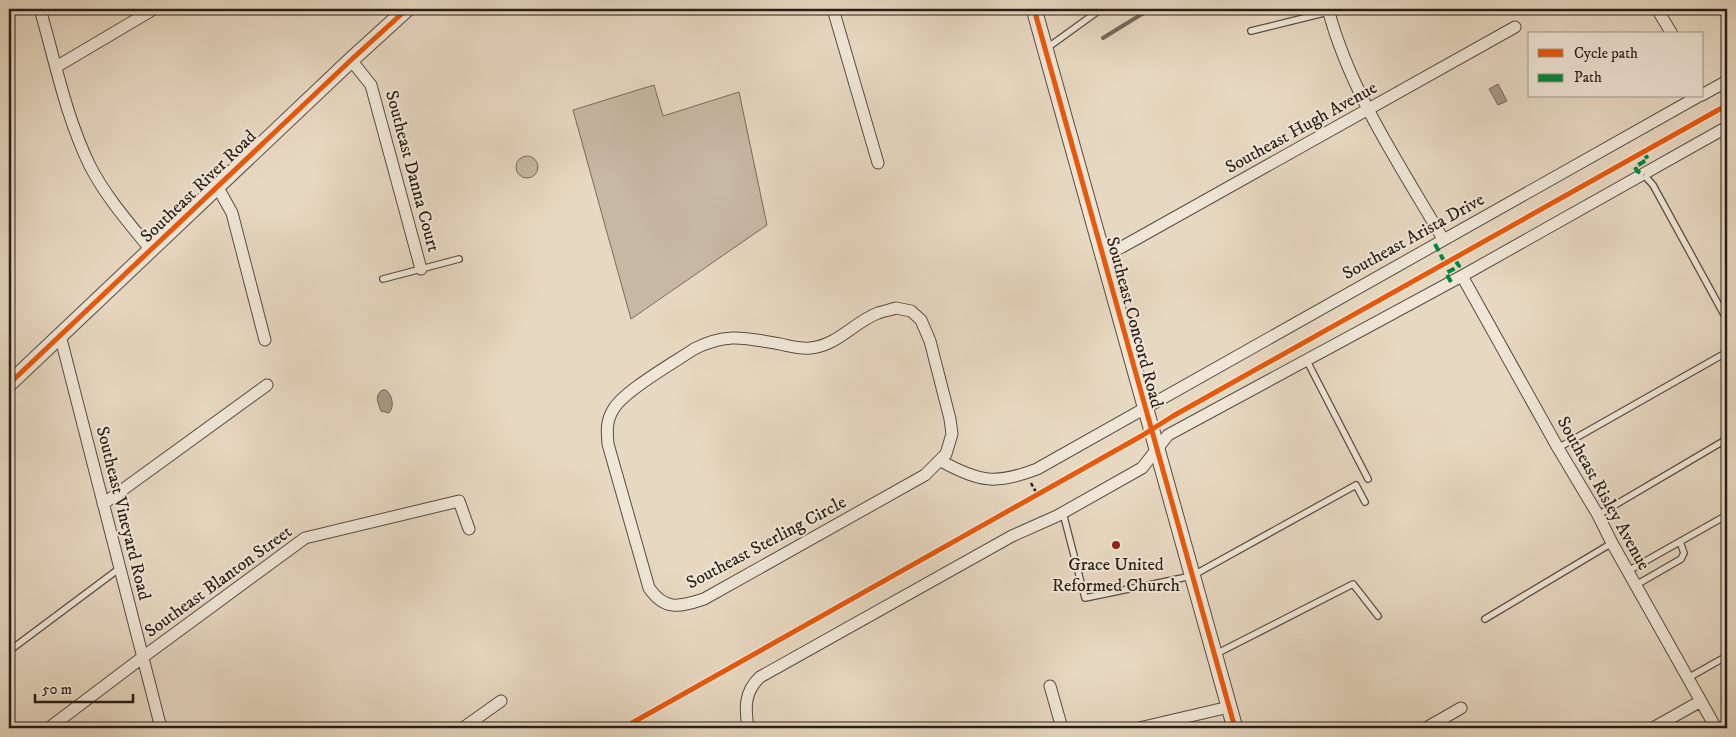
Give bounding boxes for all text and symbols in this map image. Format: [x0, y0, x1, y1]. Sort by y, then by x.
legend [1528, 32, 1704, 98]
text: Cycle path [1574, 44, 1638, 63]
text: Path [1574, 68, 1602, 87]
street label: Southeast Hugh Avenue [1222, 77, 1381, 179]
street label: Southeast Danna Court [380, 88, 444, 255]
street label: Southeast River Road [136, 126, 261, 248]
street label: Southeast Arista Drive [1339, 189, 1488, 285]
street label: Southeast Concord Road [1101, 234, 1167, 410]
street label: Southeast Risley Avenue [1552, 413, 1655, 574]
street label: Southeast Vineyard Road [91, 424, 155, 602]
street label: Southeast Sterling Circle [683, 491, 850, 594]
street label: Southeast Blanton Street [141, 521, 297, 643]
marker: Grace United Reformed Church [1110, 539, 1122, 551]
place label: Grace United Reformed Church [1052, 554, 1181, 597]
scale bar [35, 672, 132, 704]
text: 50 m [42, 680, 72, 699]

